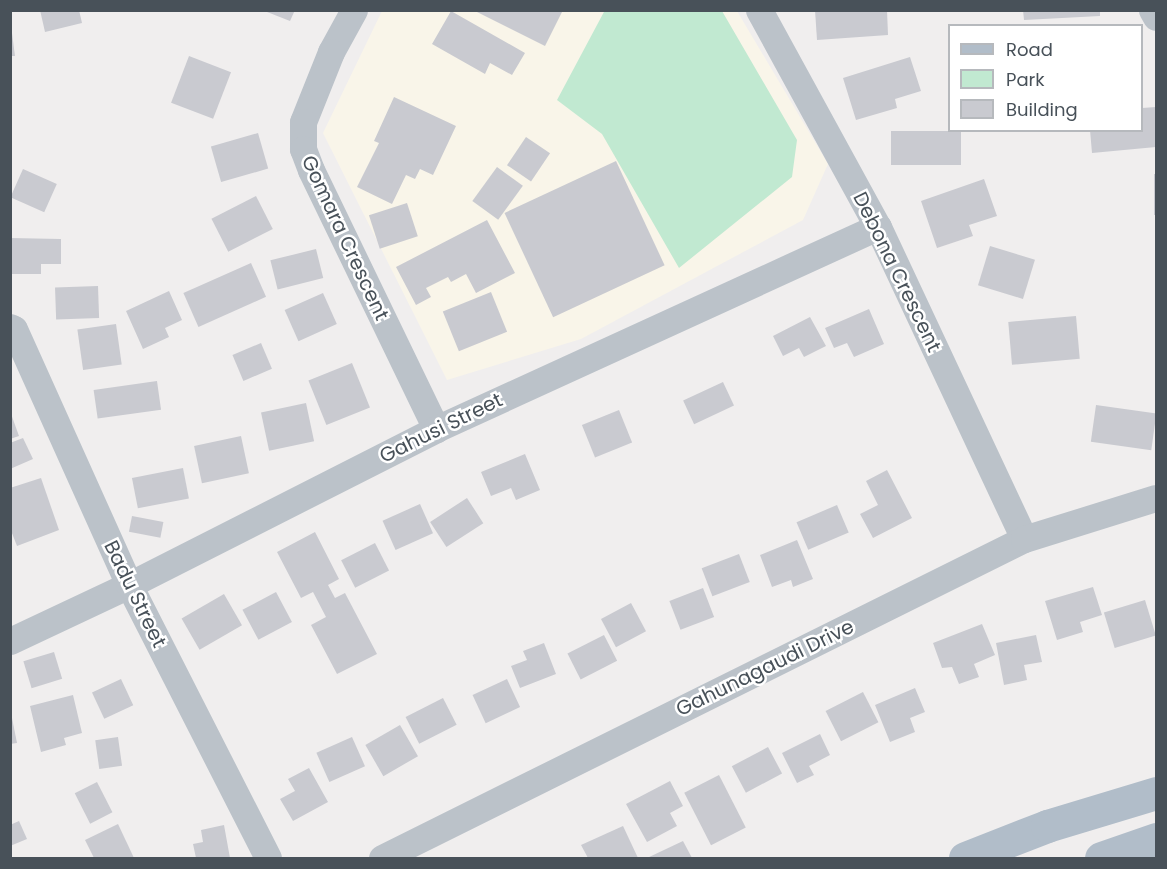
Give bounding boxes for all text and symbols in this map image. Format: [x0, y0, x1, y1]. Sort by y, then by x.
legend [948, 24, 1143, 132]
text: Road [1006, 37, 1053, 62]
text: Park [1006, 67, 1045, 92]
text: Building [1006, 97, 1078, 122]
street label: Gomara Crescent [296, 152, 394, 324]
street label: Debona Crescent [848, 188, 946, 356]
street label: Gahusi Street [376, 388, 506, 468]
street label: Badu Street [99, 537, 171, 651]
street label: Gahunagaudi Drive [672, 615, 858, 721]

